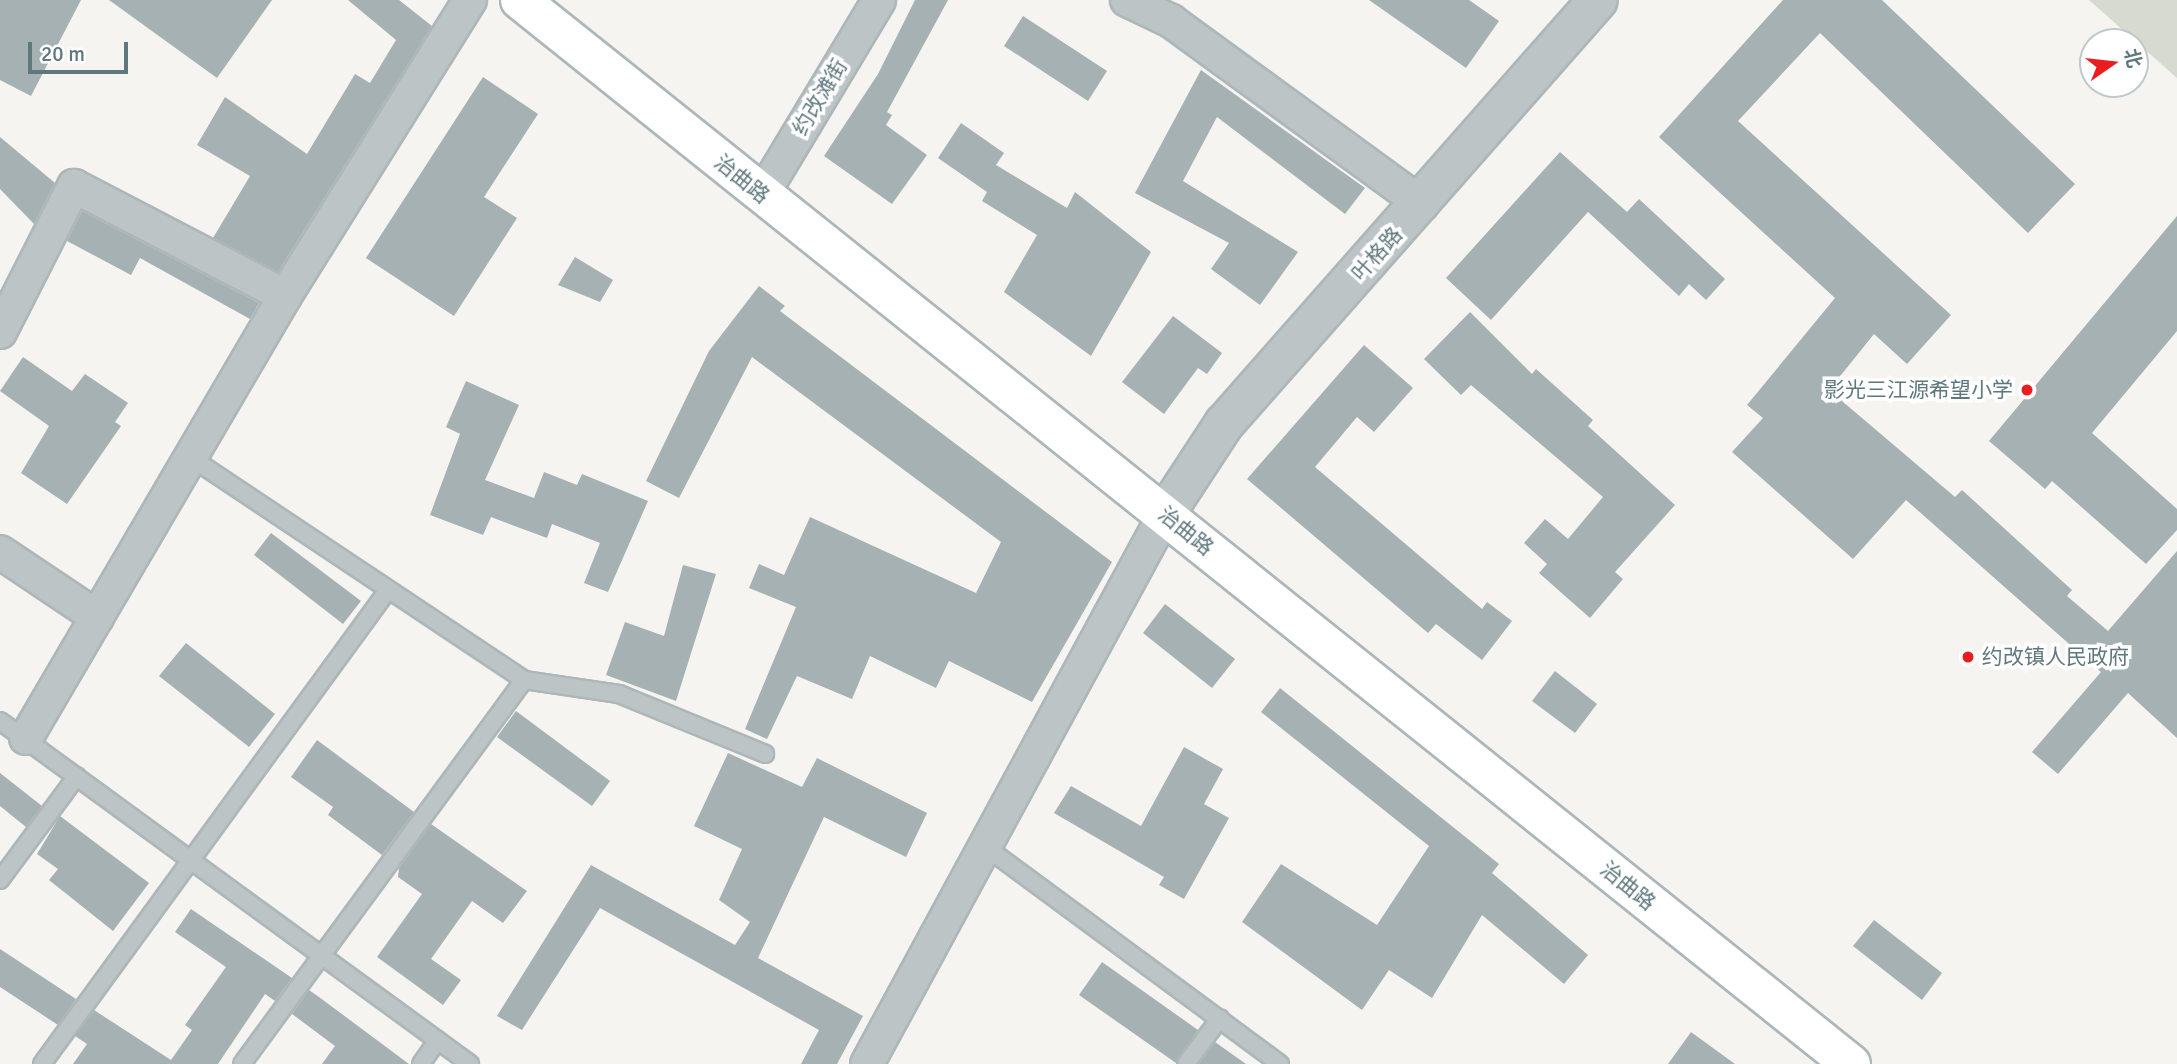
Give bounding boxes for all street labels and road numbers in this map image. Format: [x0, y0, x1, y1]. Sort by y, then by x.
street label: 约改滩街 [788, 55, 852, 139]
street label: 治曲路 [710, 149, 774, 209]
street label: 叶格路 [1347, 222, 1407, 286]
street label: 治曲路 [1154, 501, 1218, 561]
street label: 治曲路 [1596, 856, 1660, 916]

